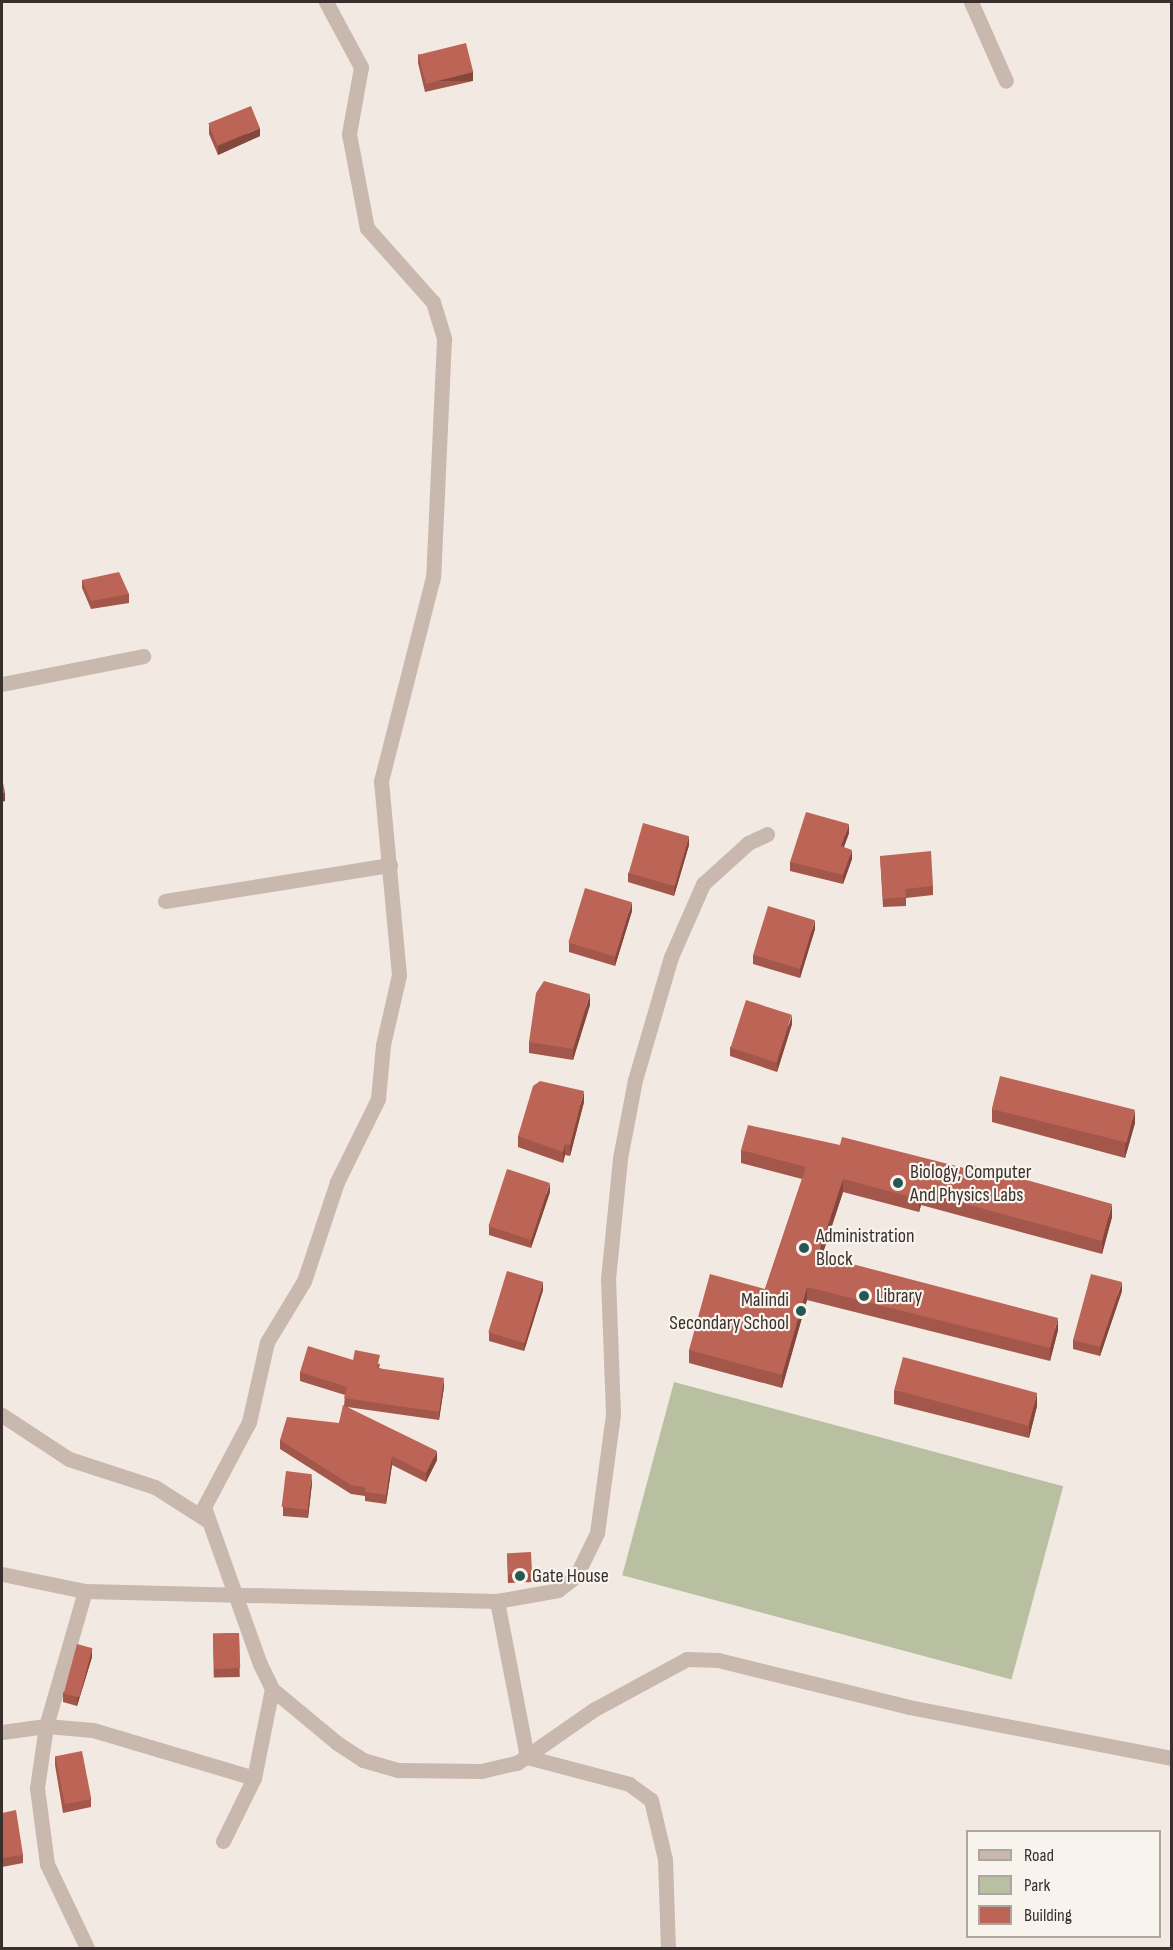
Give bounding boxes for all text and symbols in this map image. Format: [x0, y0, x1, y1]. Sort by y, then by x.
place label: Biology, Computer And Physics Labs [910, 1160, 1032, 1207]
marker: Biology, Computer And Physics Labs [891, 1176, 905, 1190]
place label: Administration Block [816, 1224, 915, 1271]
marker: Administration Block [797, 1241, 811, 1255]
place label: Library [876, 1284, 922, 1308]
place label: Malindi Secondary School [669, 1288, 789, 1335]
marker: Library [857, 1289, 871, 1303]
marker: Malindi Secondary School [794, 1304, 808, 1318]
place label: Gate House [532, 1564, 609, 1588]
marker: Gate House [513, 1569, 527, 1583]
legend [966, 1830, 1161, 1938]
text: Road [1024, 1845, 1054, 1866]
text: Park [1024, 1875, 1050, 1896]
text: Building [1024, 1905, 1072, 1926]

